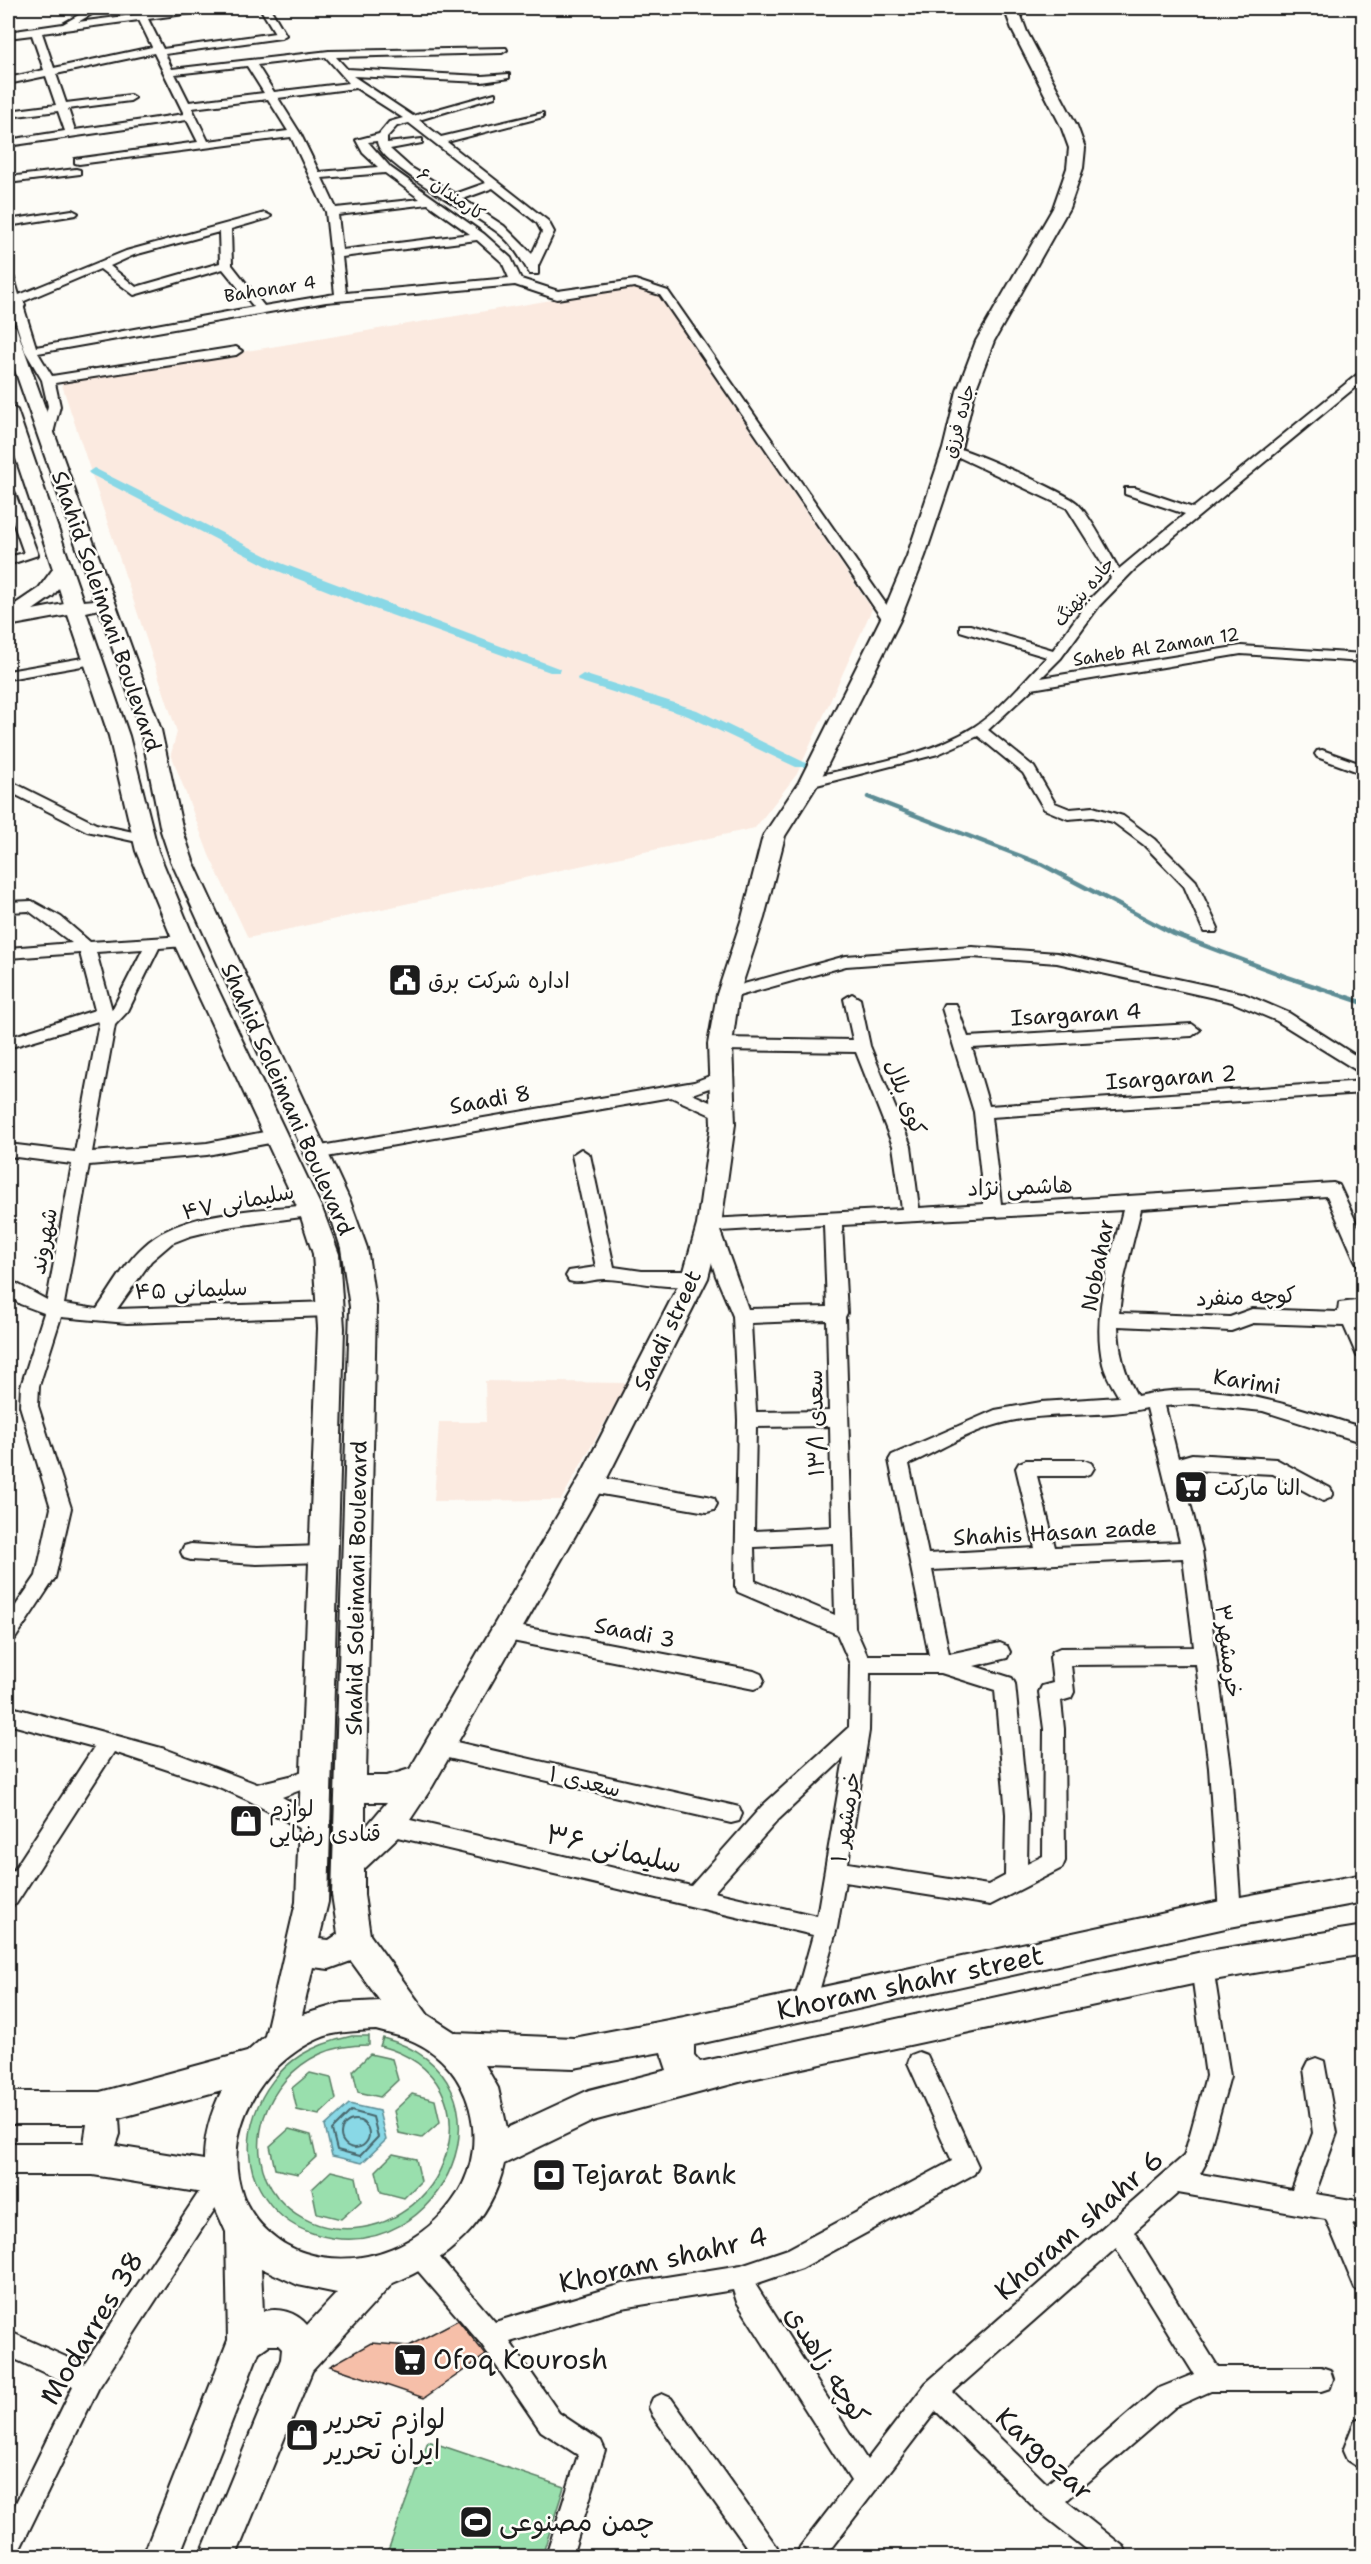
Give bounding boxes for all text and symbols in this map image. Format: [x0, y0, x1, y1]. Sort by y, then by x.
street label: کارمندان ۶ [412, 162, 490, 226]
street label: Bahonar 4 [222, 270, 318, 308]
street label: جاده فرزق [937, 381, 981, 461]
street label: Shahid Soleimani Boulevard [45, 467, 168, 755]
street label: جاده بنهنگ [1048, 552, 1120, 632]
street label: Saheb Al Zaman 12 [1071, 622, 1241, 672]
street label: Shahid Soleimani Boulevard [214, 959, 361, 1240]
public building icon: اداره شرکت برق [387, 962, 423, 998]
place label: اداره شرکت برق [428, 966, 570, 995]
street label: Isargaran 4 [1010, 997, 1142, 1032]
street label: کوی بلال [878, 1055, 933, 1139]
street label: Isargaran 2 [1105, 1058, 1237, 1097]
street label: Saadi 8 [447, 1078, 533, 1121]
street label: هاشمی نژاد [967, 1170, 1073, 1203]
street label: سلیمانی ۴۷ [180, 1176, 297, 1227]
street label: شهروند [23, 1205, 64, 1277]
street label: Nobahar [1074, 1216, 1121, 1314]
street label: Saadi street [627, 1265, 708, 1395]
street label: سلیمانی ۴۵ [134, 1273, 248, 1306]
street label: کوچه منفرد [1195, 1280, 1297, 1313]
street label: Karimi [1211, 1362, 1283, 1401]
street label: سعدی ۱۳/۱ [800, 1369, 831, 1477]
street label: Shahid Soleimani Boulevard [339, 1440, 374, 1736]
supermarket icon: النا مارکت [1173, 1469, 1209, 1505]
place label: النا مارکت [1214, 1473, 1300, 1502]
street label: Shahis Hasan zade [952, 1513, 1158, 1552]
street label: خرمشهر۳ [1208, 1603, 1249, 1699]
street label: Saadi 3 [592, 1610, 678, 1655]
street label: سعدی ۱ [546, 1759, 624, 1804]
street label: خرمشهر ۱ [824, 1770, 867, 1864]
place label: لوازم قنادی رضایی [269, 1794, 381, 1848]
shop icon: لوازم قنادی رضایی [228, 1803, 264, 1839]
street label: سلیمانی ۳۶ [543, 1815, 686, 1882]
street label: Khoram shahr street [773, 1936, 1047, 2029]
street label: Khoram shahr 6 [986, 2141, 1171, 2308]
place label: Tejarat Bank [572, 2156, 737, 2193]
bank icon: Tejarat Bank [531, 2157, 567, 2193]
street label: Khoram shahr 4 [555, 2218, 771, 2302]
street label: Modarres 38 [31, 2244, 152, 2412]
street label: کوچه زاهدی [776, 2298, 879, 2431]
place label: Ofoq Kourosh [433, 2341, 608, 2378]
supermarket icon: Ofoq Kourosh [392, 2342, 428, 2378]
street label: Kargozar [987, 2399, 1101, 2509]
place label: لوازم تحریر ایران تحریر [323, 2400, 445, 2468]
shop icon: لوازم تحریر ایران تحریر [284, 2417, 320, 2453]
place label: چمن مصنوعی [499, 2503, 655, 2540]
sports icon: چمن مصنوعی [458, 2504, 494, 2540]

